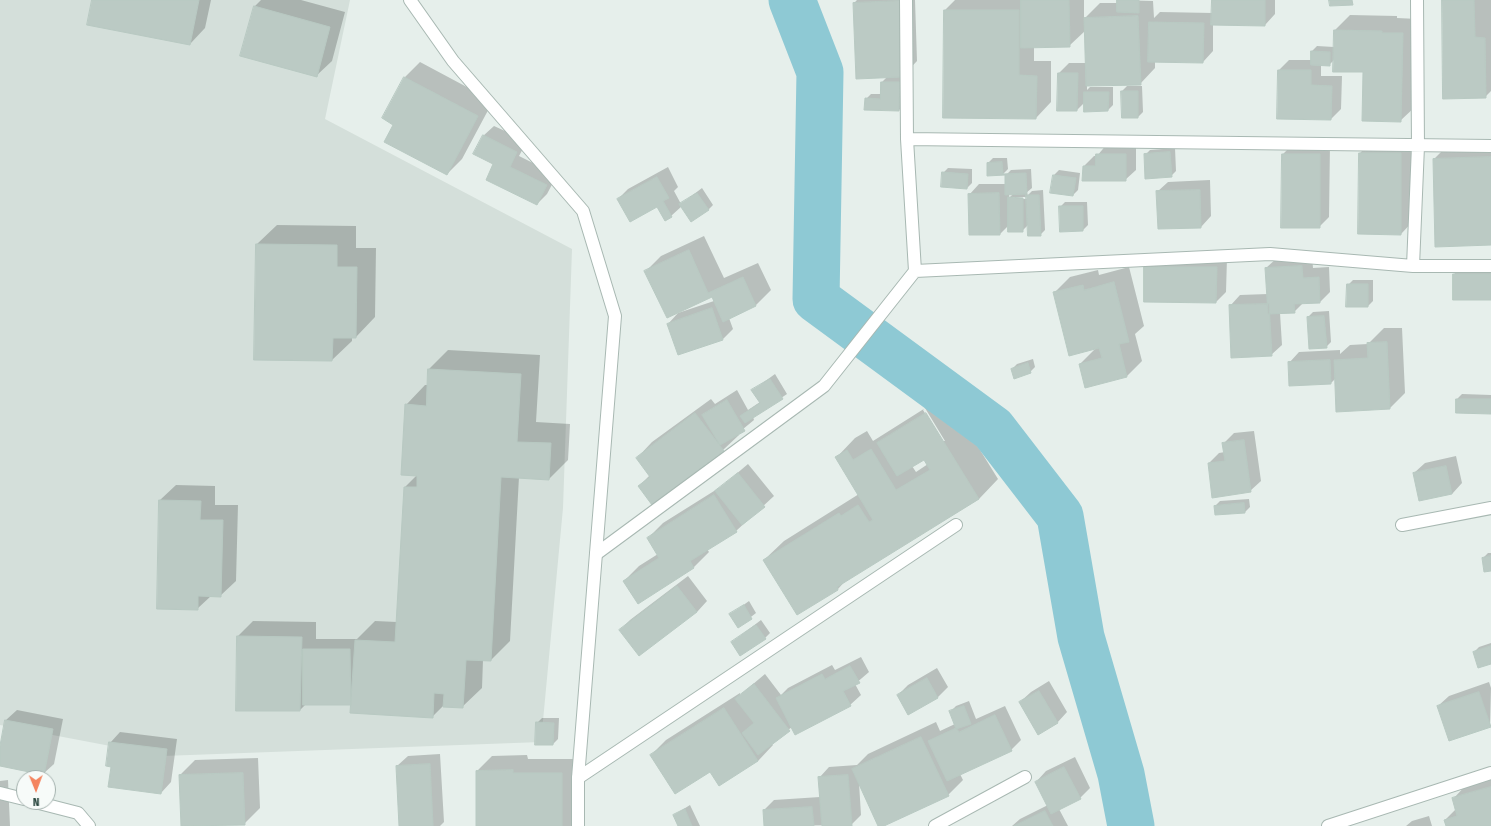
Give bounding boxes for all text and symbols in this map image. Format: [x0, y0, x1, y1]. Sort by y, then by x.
north arrow [16, 770, 56, 810]
text: N [33, 795, 40, 808]

